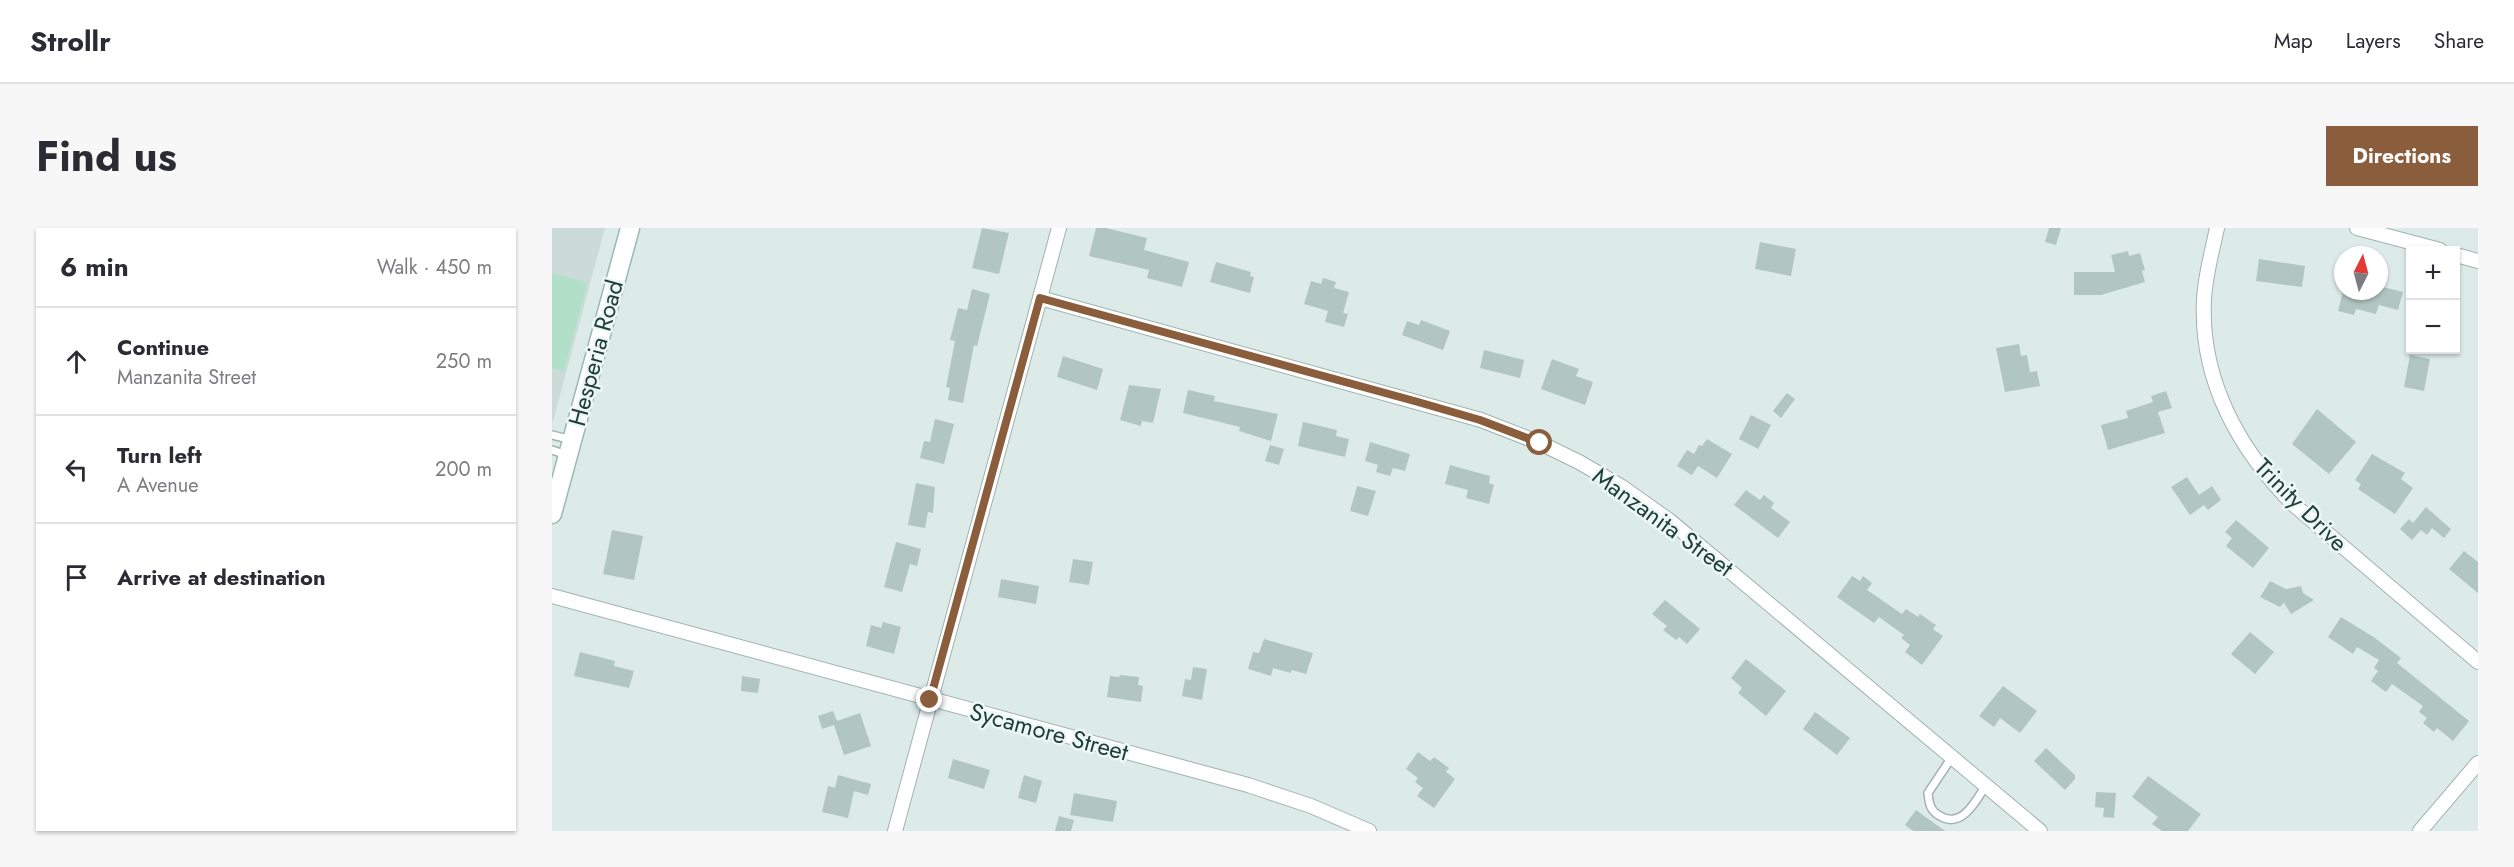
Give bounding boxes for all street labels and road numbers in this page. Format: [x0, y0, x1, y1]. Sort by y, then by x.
street label: Hesperia Road [559, 276, 632, 430]
street label: Trinity Drive [2247, 450, 2356, 559]
street label: Manzanita Street [1586, 458, 1741, 585]
street label: Sycamore Street [966, 694, 1133, 770]

